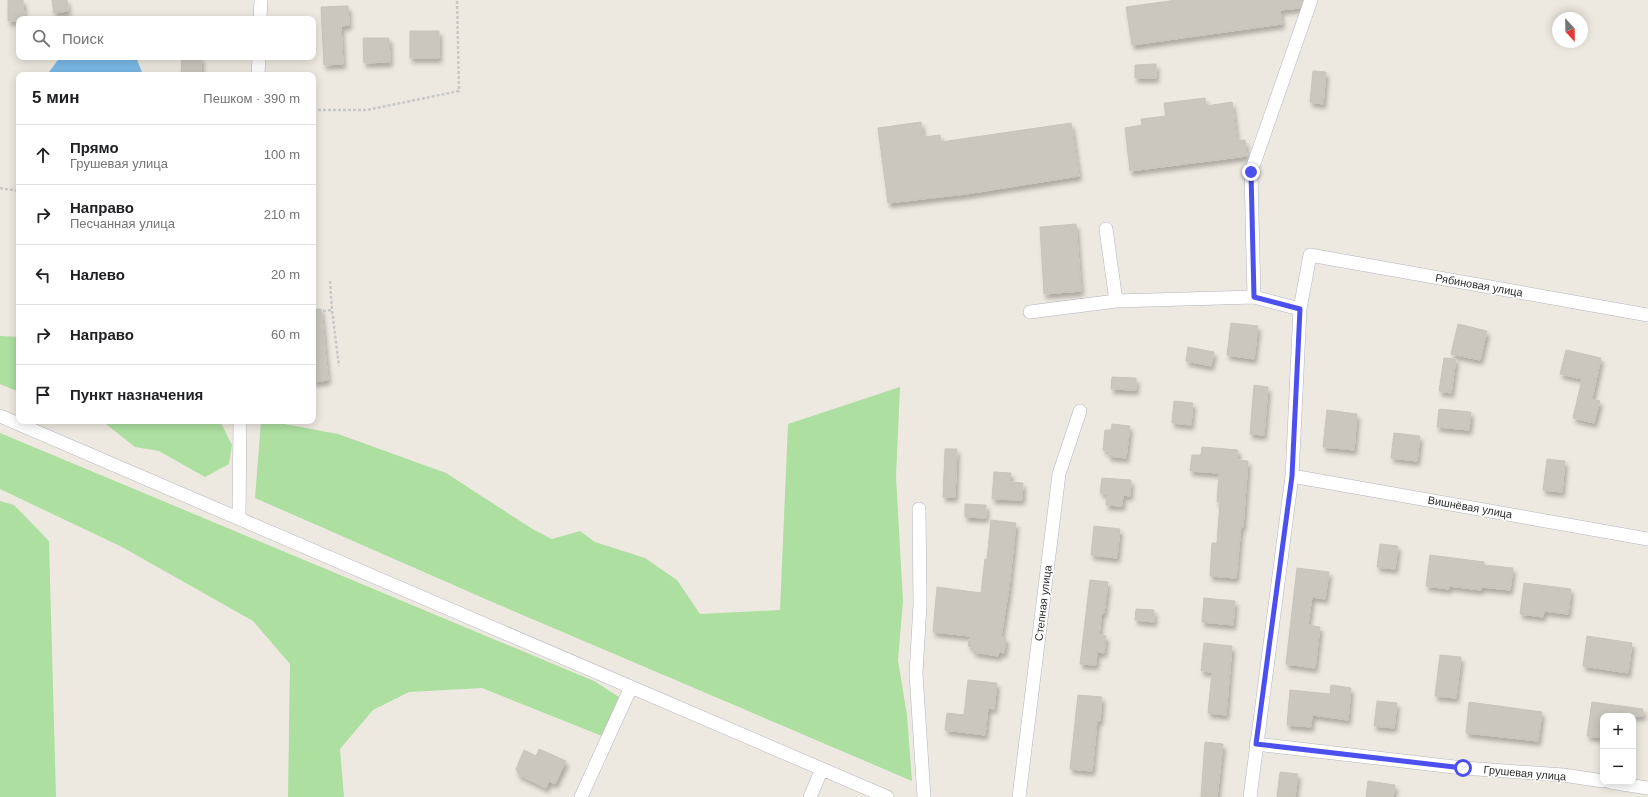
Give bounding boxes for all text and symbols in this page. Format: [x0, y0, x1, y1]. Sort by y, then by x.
north arrow [1552, 12, 1588, 48]
search box [16, 16, 316, 60]
icon: search [30, 27, 52, 49]
text: Поиск [62, 30, 104, 47]
text: 5 мин [32, 88, 79, 107]
text: Пешком · 390 m [203, 91, 300, 106]
text: Прямо [70, 139, 119, 156]
icon: ahead [32, 144, 54, 166]
text: 100 m [264, 147, 300, 162]
text: Грушевая улица [70, 156, 168, 171]
route end [1242, 163, 1260, 181]
text: Направо [70, 199, 134, 216]
icon: right [32, 204, 54, 226]
text: 210 m [264, 207, 300, 222]
text: Песчанная улица [70, 216, 175, 231]
icon: left [32, 264, 54, 286]
text: Налево [70, 266, 125, 283]
text: 20 m [271, 267, 300, 282]
street label: Рябиновая улица [1434, 271, 1525, 299]
icon: right [32, 324, 54, 346]
text: Направо [70, 326, 134, 343]
text: 60 m [271, 327, 300, 342]
icon: arrive [32, 384, 54, 406]
text: Пункт назначения [70, 386, 203, 403]
street label: Вишнёвая улица [1427, 494, 1514, 520]
street label: Степная улица [1032, 563, 1054, 642]
map controls [1600, 713, 1636, 785]
button: + [1600, 713, 1636, 749]
button: − [1600, 749, 1636, 785]
route start [1454, 759, 1472, 777]
street label: Грушевая улица [1483, 763, 1568, 783]

